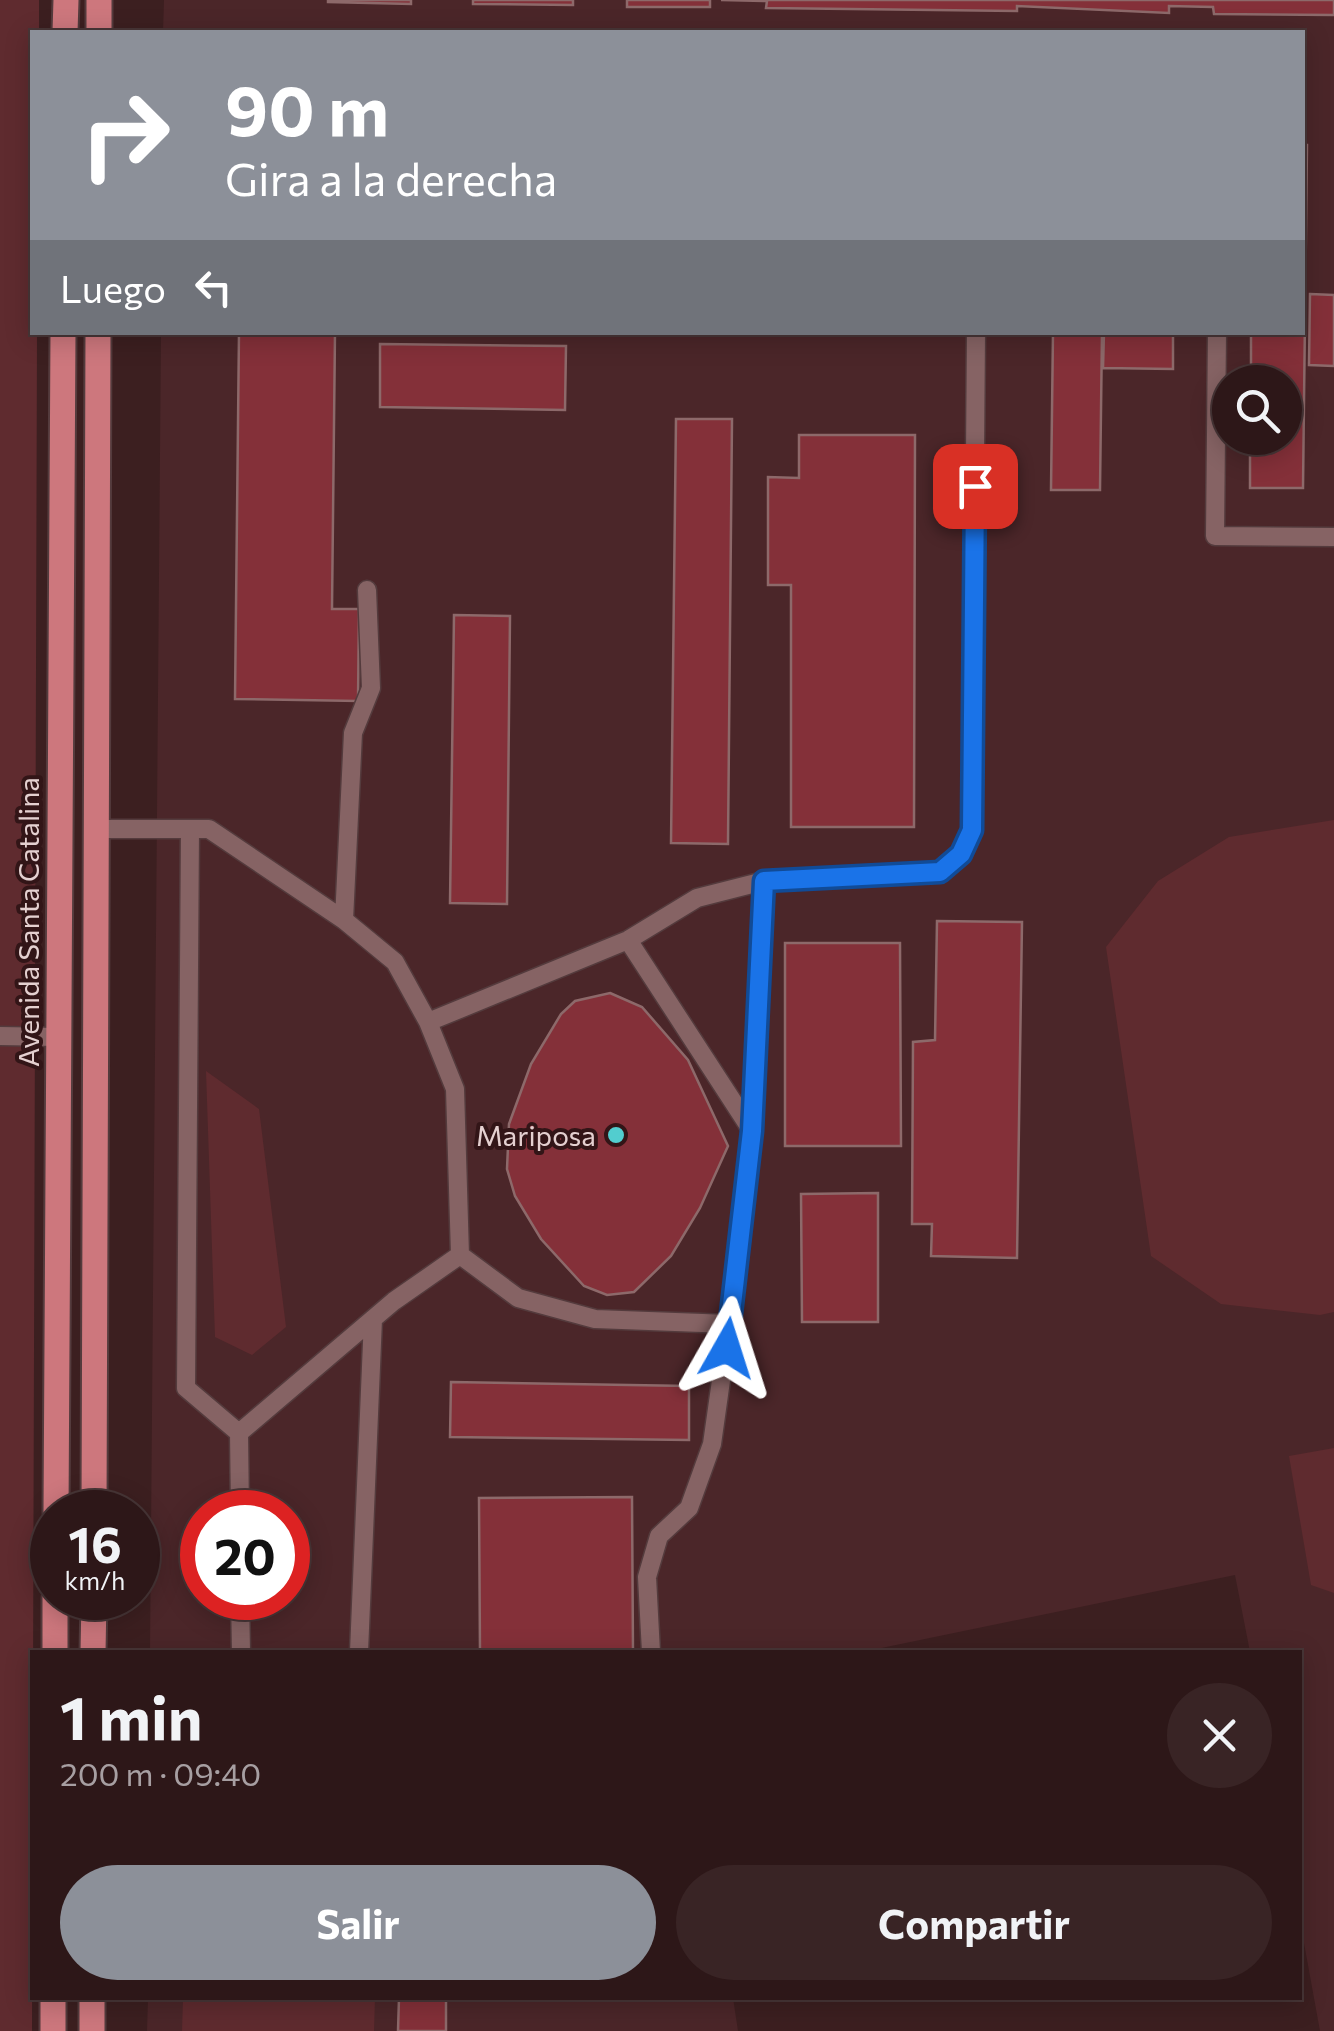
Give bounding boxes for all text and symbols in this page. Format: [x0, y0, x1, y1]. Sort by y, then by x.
text: 90 m [225, 65, 389, 150]
icon: right [60, 70, 190, 200]
text: Gira a la derecha [225, 150, 557, 205]
icon: left [186, 260, 241, 315]
text: Luego [60, 264, 166, 311]
map controls [1212, 365, 1302, 455]
button: search [1212, 365, 1302, 455]
pin [933, 444, 1018, 529]
icon: arrive [948, 459, 1003, 514]
street label: Avenida Santa Catalina [11, 777, 45, 1067]
place label: Mariposa [476, 1118, 596, 1152]
marker: Mariposa [605, 1124, 627, 1146]
position arrow [675, 1296, 779, 1400]
speed limit sign: 20 [180, 1490, 310, 1620]
text: 16 [68, 1512, 122, 1573]
text: km/h [65, 1565, 125, 1595]
text: 1 min [60, 1679, 202, 1752]
button: close [1167, 1683, 1272, 1788]
text: 200 m · 09:40 [60, 1753, 261, 1793]
button: Salir [60, 1865, 656, 1980]
button: Compartir [676, 1865, 1272, 1980]

